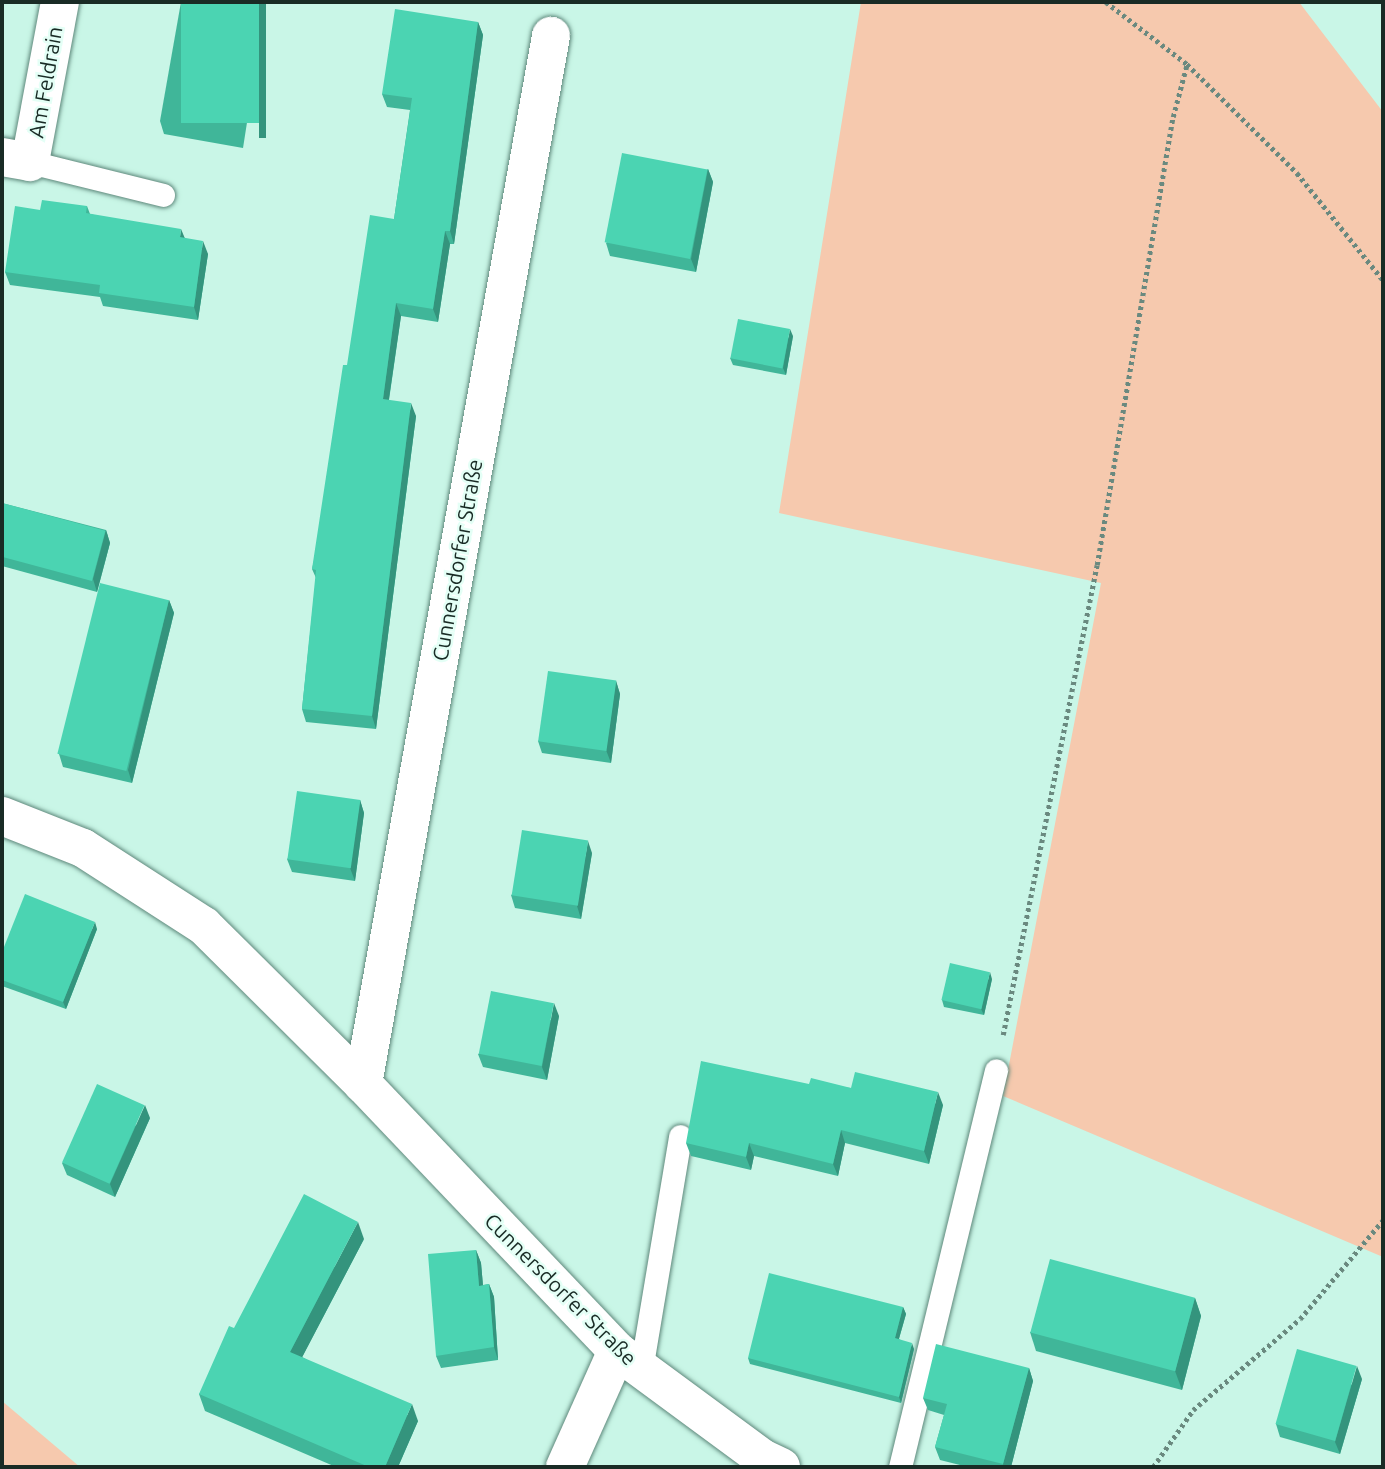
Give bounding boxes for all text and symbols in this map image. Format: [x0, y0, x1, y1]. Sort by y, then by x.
street label: Am Feldrain [23, 24, 67, 140]
street label: Cunnersdorfer Straße [427, 457, 487, 663]
street label: Cunnersdorfer Straße [480, 1208, 642, 1370]

